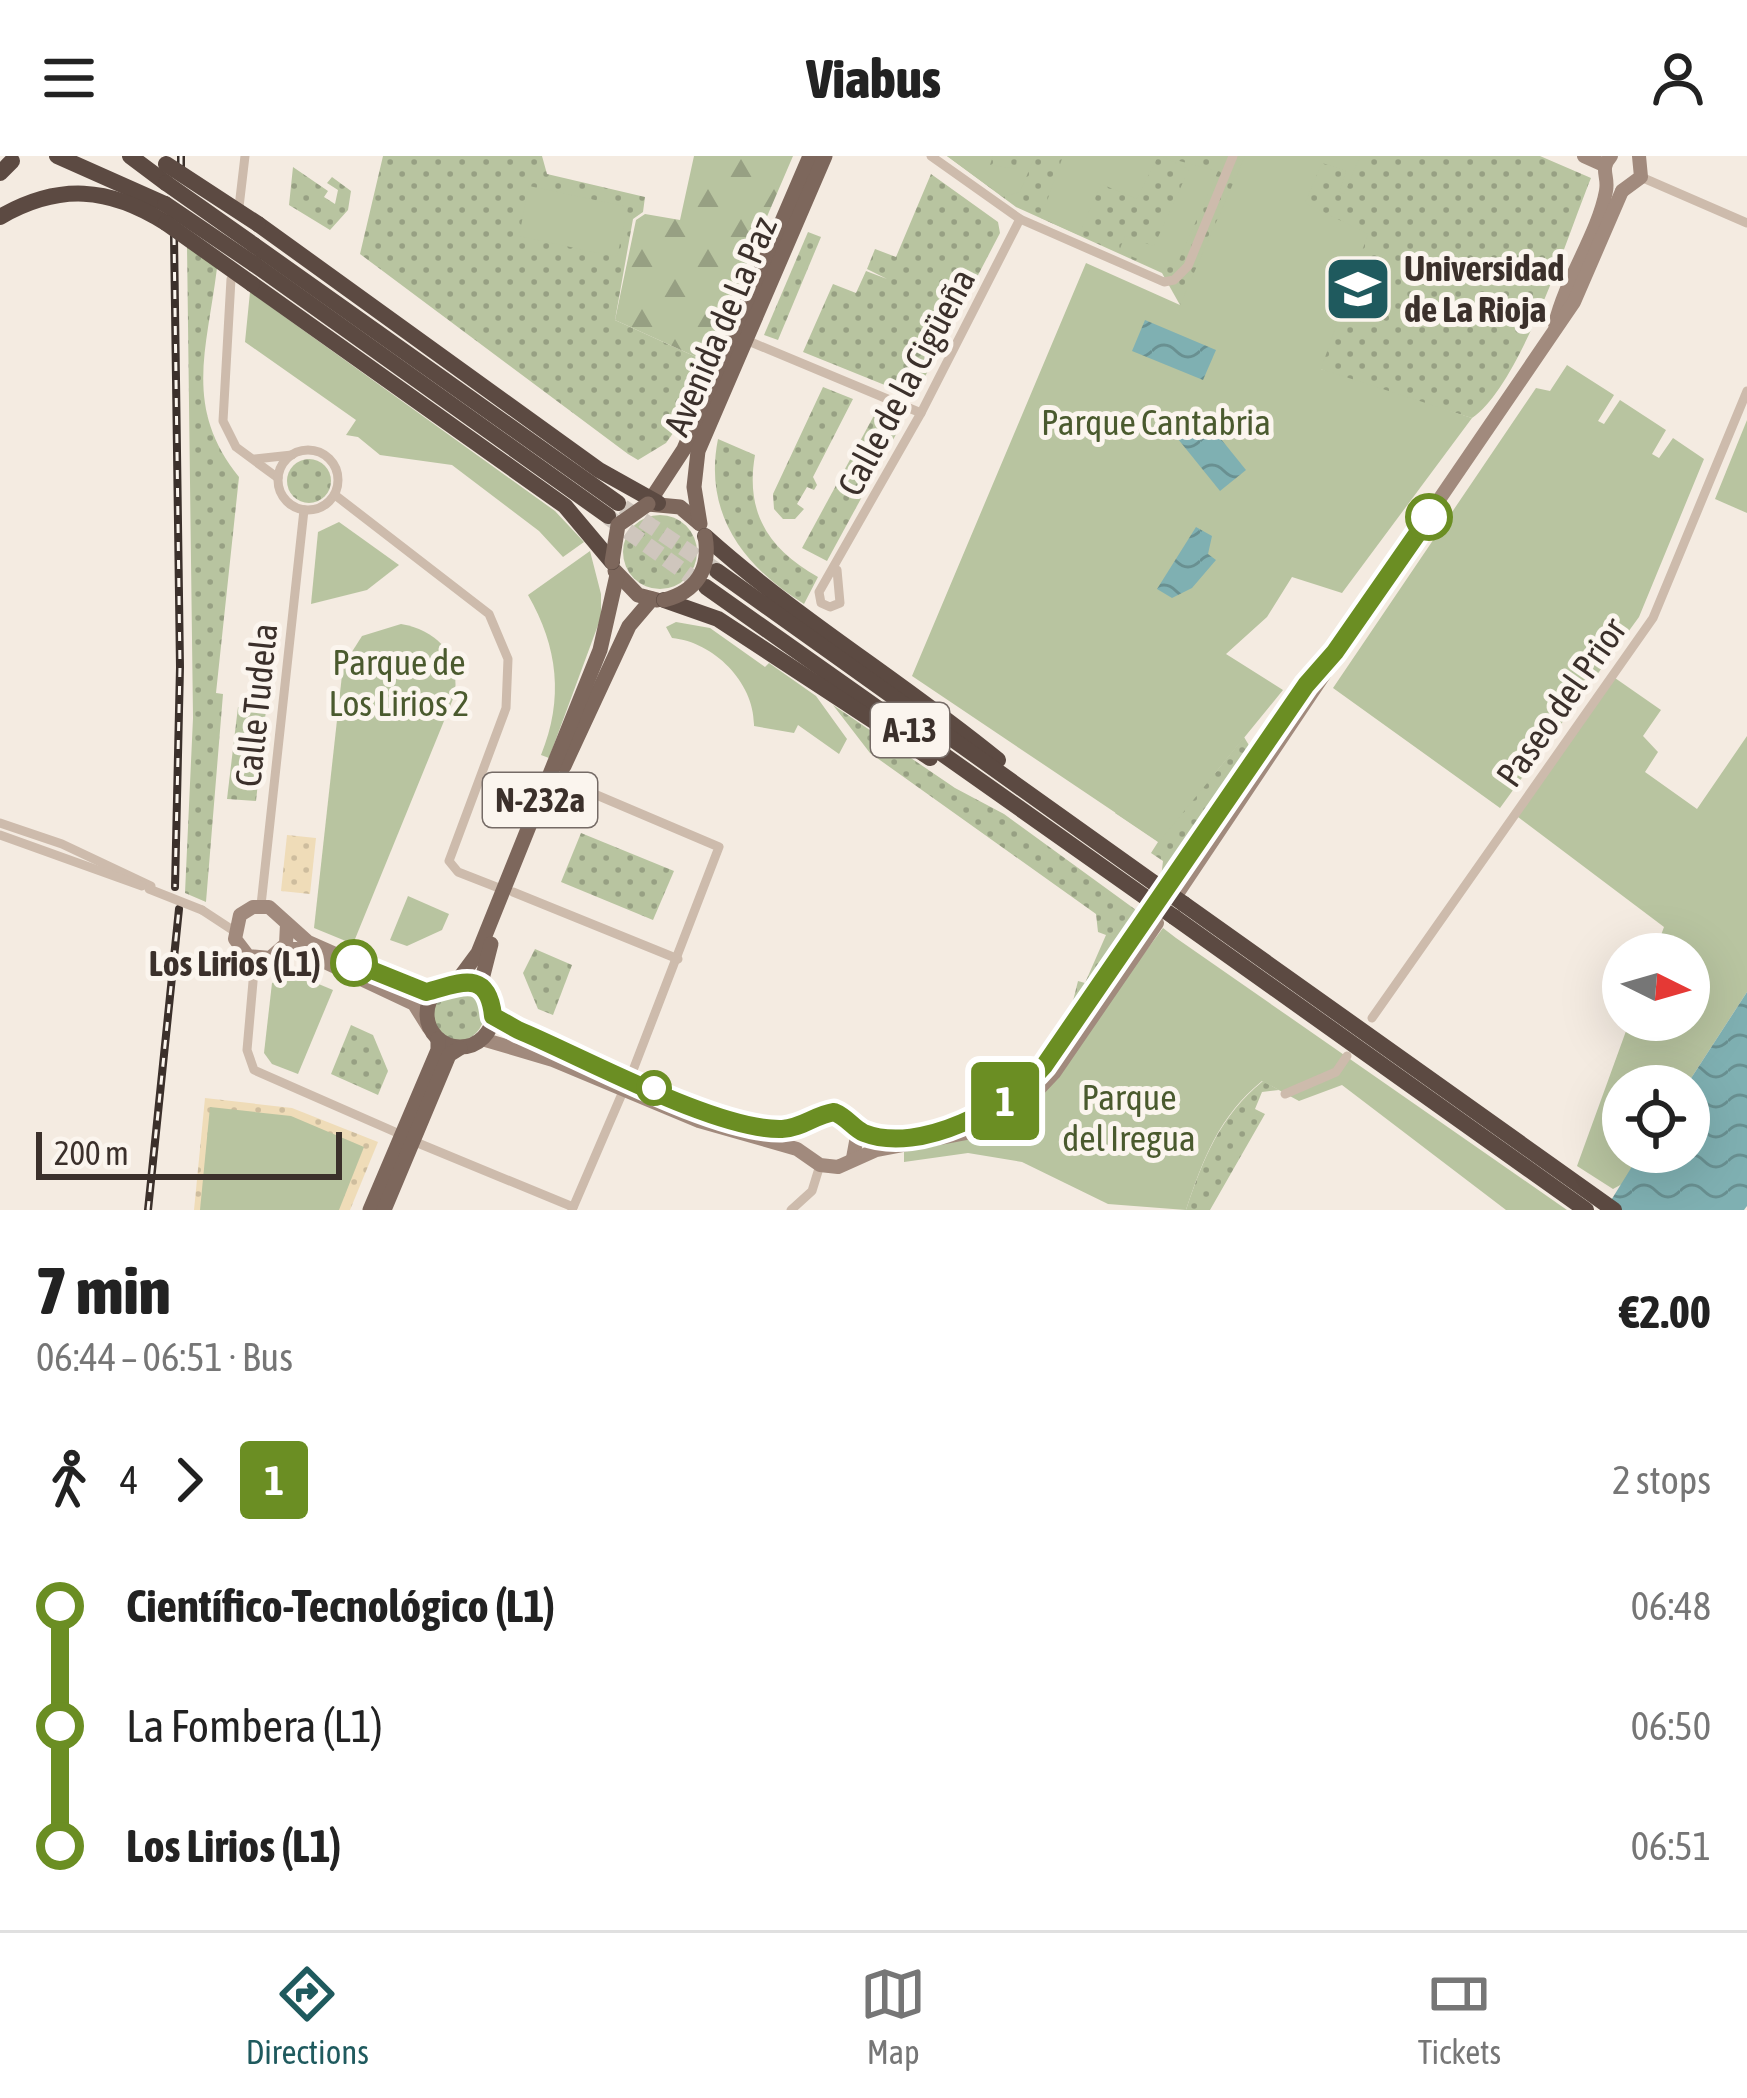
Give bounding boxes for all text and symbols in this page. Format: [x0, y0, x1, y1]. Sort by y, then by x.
icon: menu [36, 45, 102, 111]
icon: person [1645, 45, 1711, 111]
text: Viabus [806, 48, 941, 109]
street label: Avenida de La Paz [655, 210, 785, 442]
place label: Universidad de La Rioja [1404, 247, 1564, 330]
school or university icon: Universidad de La Rioja [1323, 254, 1393, 324]
street label: Calle de la Cigüeña [829, 262, 983, 502]
park label: Parque Cantabria [1041, 401, 1271, 443]
unlabelled marker [1407, 495, 1451, 539]
street label: Paseo del Prior [1487, 608, 1635, 794]
street label: Calle Tudela [227, 621, 285, 789]
park label: Parque de Los Lirios 2 [328, 641, 470, 724]
road number: A-13 [871, 703, 949, 757]
road number: N-232a [483, 773, 597, 827]
north arrow [1602, 933, 1710, 1041]
map controls [1602, 933, 1710, 1173]
marker: Los Lirios (L1) [332, 941, 376, 985]
place label: Los Lirios (L1) [149, 942, 321, 984]
line badge: 1 [966, 1062, 1044, 1140]
button: locate [1602, 1065, 1710, 1173]
unlabelled marker [638, 1072, 670, 1104]
park label: Parque del Iregua [1062, 1076, 1196, 1159]
text: 1 [995, 1077, 1015, 1125]
scale bar [36, 1126, 342, 1179]
text: 200 m [54, 1134, 129, 1172]
text: 7 min [36, 1252, 171, 1328]
text: €2.00 [1619, 1286, 1711, 1338]
text: 06:44 – 06:51 · Bus [36, 1335, 293, 1379]
icon: walk [36, 1447, 102, 1513]
icon: forward [156, 1447, 222, 1513]
text: 1 [264, 1456, 284, 1504]
text: 4 [120, 1458, 138, 1502]
text: 2 stops [1612, 1458, 1711, 1502]
text: Científico-Tecnológico (L1) [126, 1580, 555, 1632]
text: 06:48 [1631, 1584, 1711, 1628]
text: La Fombera (L1) [126, 1700, 383, 1752]
text: 06:50 [1631, 1704, 1711, 1748]
text: Los Lirios (L1) [126, 1820, 341, 1872]
text: 06:51 [1631, 1824, 1711, 1868]
tab: Directions [246, 1961, 369, 2071]
tab: Map [860, 1961, 926, 2071]
tab: Tickets [1418, 1961, 1501, 2071]

